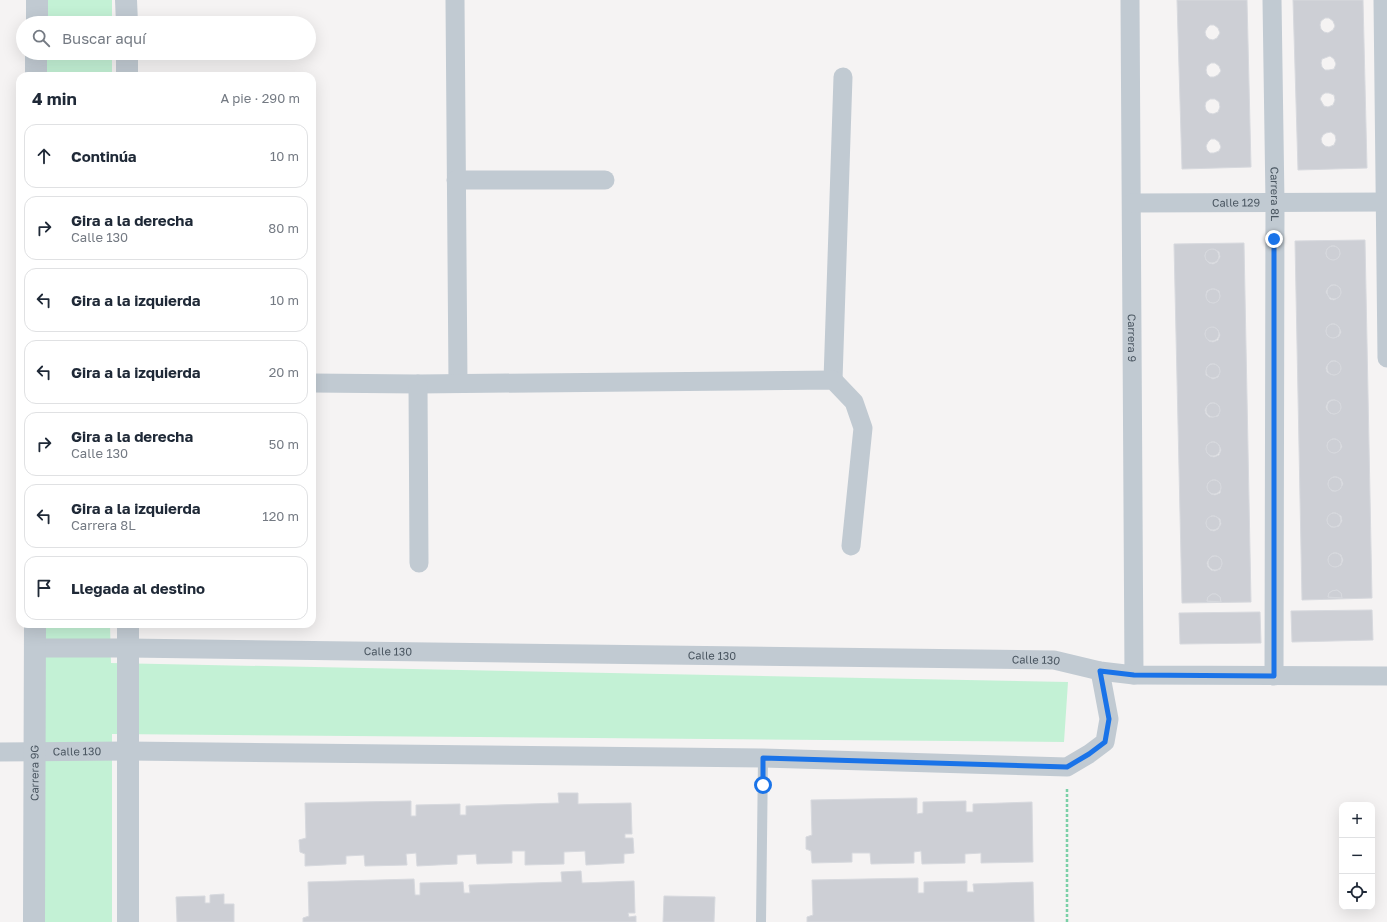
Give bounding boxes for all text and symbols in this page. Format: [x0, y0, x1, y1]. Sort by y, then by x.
search box [16, 16, 316, 60]
icon: search [30, 27, 52, 49]
text: Buscar aquí [62, 29, 146, 47]
text: 4 min [32, 88, 77, 109]
text: A pie · 290 m [220, 90, 300, 106]
icon: ahead [33, 145, 55, 167]
text: Continúa [71, 147, 137, 165]
text: 10 m [270, 148, 299, 164]
street label: Carrera 8L [1268, 167, 1282, 222]
street label: Calle 129 [1212, 195, 1260, 209]
text: Gira a la derecha [71, 211, 193, 229]
icon: right [33, 217, 55, 239]
text: 80 m [268, 220, 299, 236]
text: Calle 130 [71, 229, 128, 245]
route end [1265, 230, 1283, 248]
icon: left [33, 289, 55, 311]
text: Gira a la izquierda [71, 291, 201, 309]
text: 10 m [270, 292, 299, 308]
street label: Carrera 9 [1126, 314, 1139, 362]
icon: left [33, 361, 55, 383]
text: Gira a la izquierda [71, 363, 201, 381]
text: 20 m [269, 364, 299, 380]
text: Gira a la derecha [71, 427, 193, 445]
icon: right [33, 433, 55, 455]
text: 50 m [269, 436, 299, 452]
text: Calle 130 [71, 445, 128, 461]
text: Gira a la izquierda [71, 499, 201, 517]
icon: left [33, 505, 55, 527]
text: 120 m [262, 508, 299, 524]
text: Carrera 8L [71, 517, 136, 533]
icon: arrive [33, 577, 55, 599]
text: Llegada al destino [71, 579, 205, 597]
street label: Calle 130 [364, 644, 412, 658]
street label: Calle 130 [688, 648, 736, 662]
street label: Calle 130 [1012, 652, 1062, 667]
street label: Calle 130 [53, 744, 101, 758]
street label: Carrera 9G [27, 745, 41, 801]
route start [754, 776, 772, 794]
map controls [1339, 802, 1375, 910]
button: + [1339, 802, 1375, 838]
button: − [1339, 838, 1375, 874]
button: locate [1339, 874, 1375, 910]

